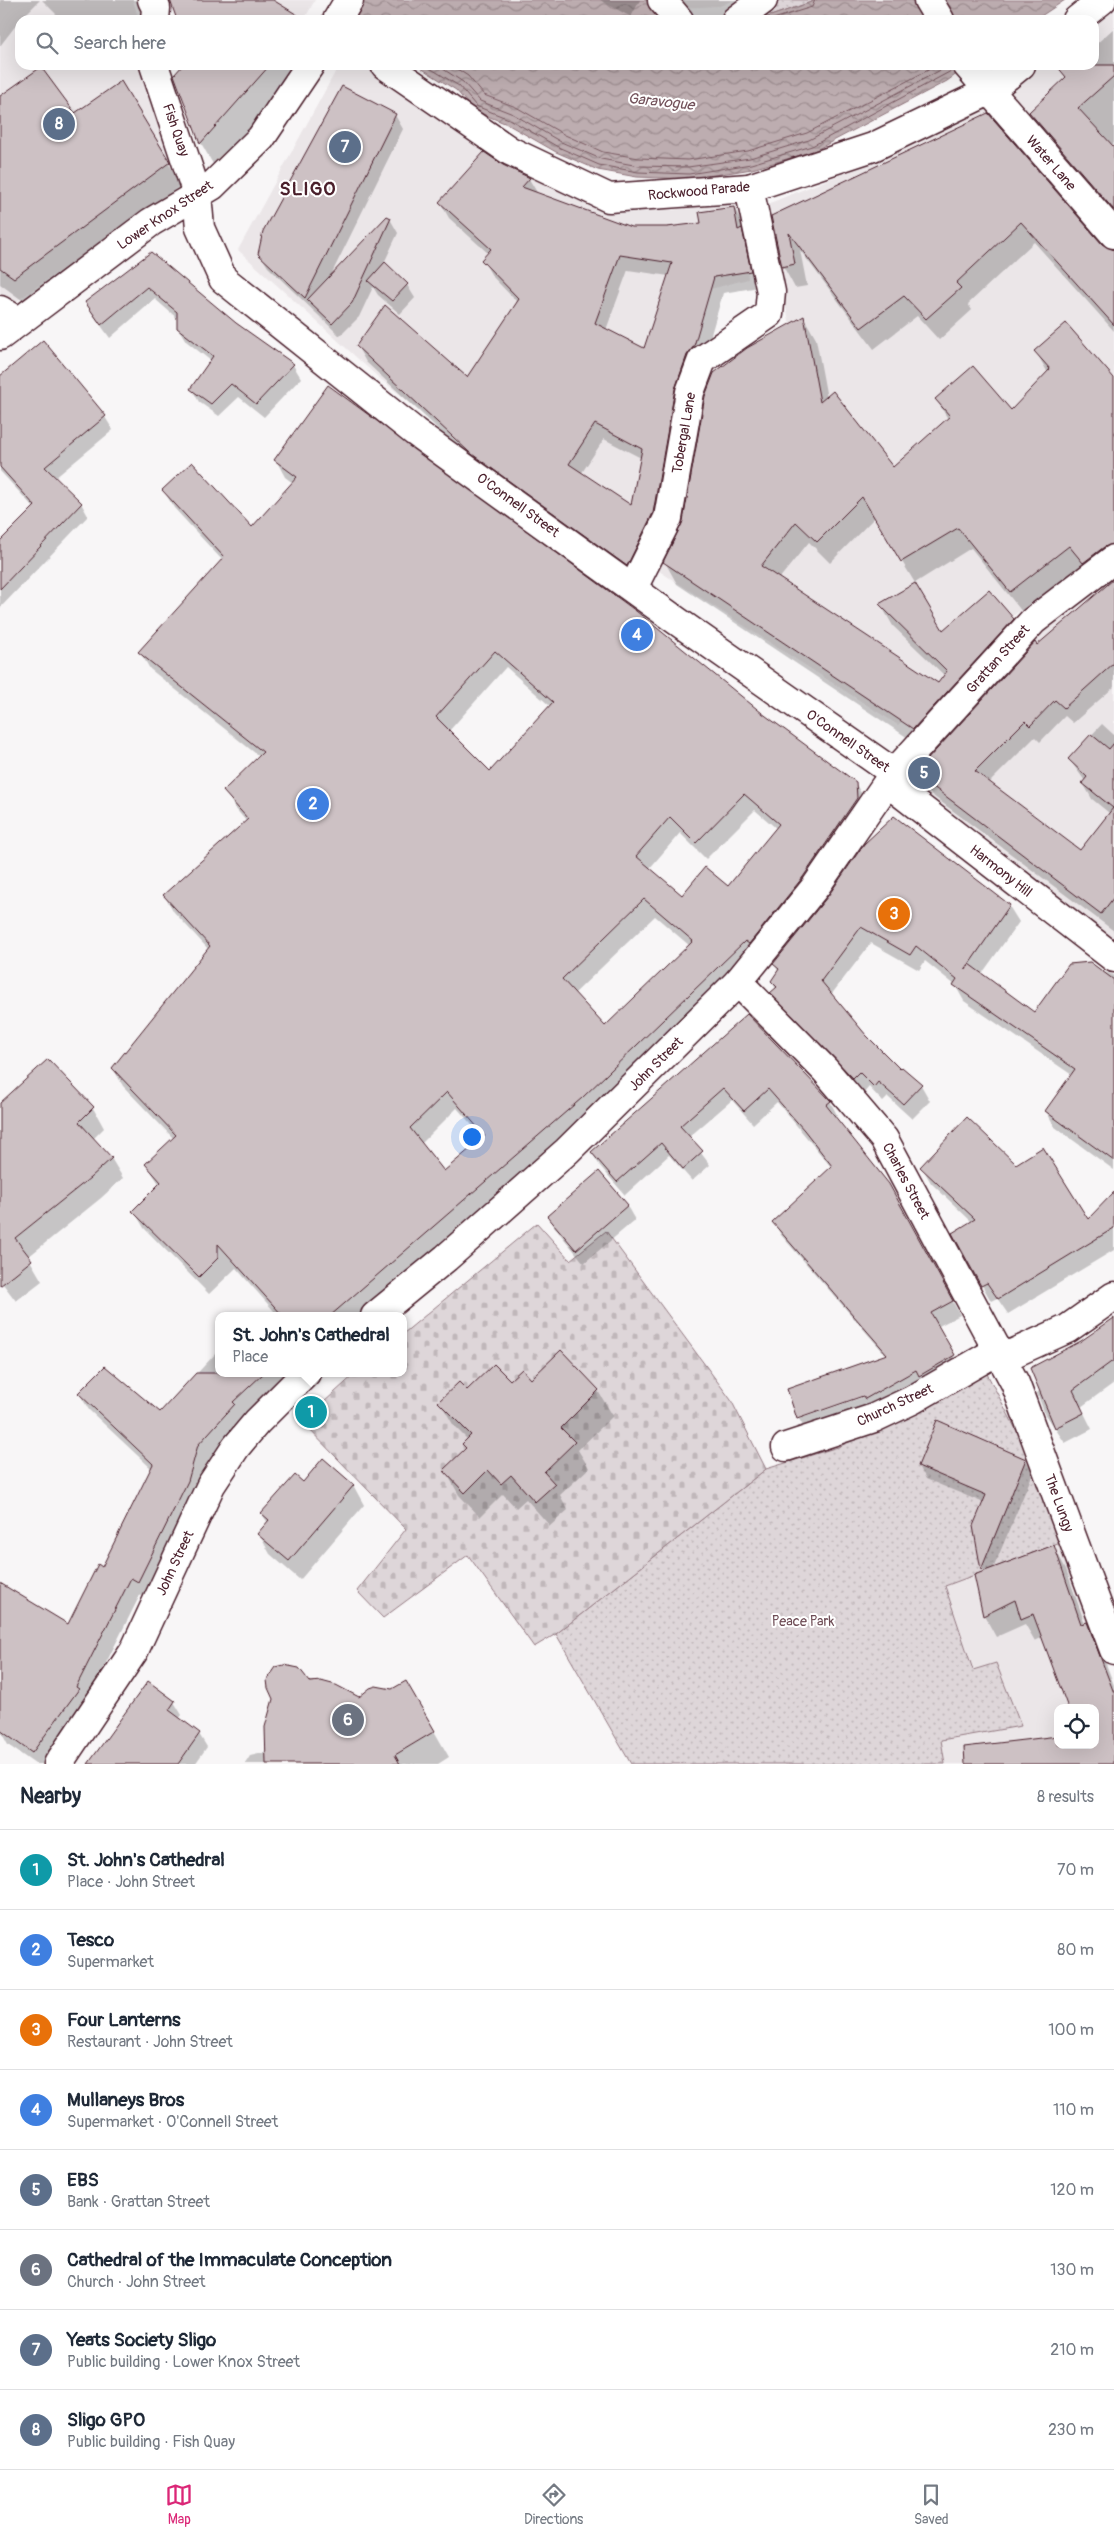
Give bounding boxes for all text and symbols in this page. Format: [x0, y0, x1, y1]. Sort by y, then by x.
search box [15, 15, 1099, 70]
icon: search [33, 29, 61, 57]
text: Search here [73, 31, 166, 55]
water label: Garavogue [627, 89, 697, 115]
street label: Fish Quay [159, 101, 193, 159]
pin: 8 [43, 105, 75, 143]
pin: 7 [329, 128, 361, 166]
street label: Water Lane [1022, 132, 1080, 194]
street label: Lower Knox Street [114, 177, 216, 253]
district label: SLIGO [280, 177, 336, 201]
street label: Rockwood Parade [647, 178, 751, 204]
street label: Tobergal Lane [668, 391, 700, 475]
street label: O'Connell Street [473, 469, 563, 541]
pin: 4 [621, 616, 653, 654]
street label: Grattan Street [963, 621, 1034, 697]
street label: O'Connell Street [803, 706, 893, 776]
pin: 5 [908, 754, 940, 792]
pin: 2 [297, 785, 329, 823]
street label: Harmony Hill [966, 841, 1036, 901]
pin: 3 [878, 895, 910, 933]
street label: John Street [625, 1033, 687, 1095]
your location [459, 1124, 485, 1150]
street label: Charles Street [879, 1140, 933, 1222]
popup [215, 1312, 407, 1377]
text: St. John's Cathedral [232, 1323, 390, 1347]
text: Place [232, 1347, 268, 1367]
street label: Church Street [854, 1380, 936, 1430]
pin: 1 [295, 1393, 327, 1431]
street label: The Lungy [1041, 1472, 1077, 1534]
street label: John Street [153, 1527, 198, 1598]
park label: Peace Park [772, 1613, 835, 1630]
pin: 6 [332, 1701, 364, 1739]
map controls [1054, 1704, 1099, 1749]
button: locate [1054, 1704, 1099, 1749]
text: Nearby [20, 1783, 81, 1810]
text: 8 results [1037, 1787, 1094, 1807]
text: St. John's Cathedral [67, 1848, 225, 1872]
text: 1 [33, 1860, 39, 1880]
text: 70 m [1057, 1860, 1094, 1880]
text: Place · John Street [67, 1872, 195, 1892]
text: Tesco [67, 1928, 114, 1952]
text: 2 [32, 1940, 40, 1960]
text: 80 m [1057, 1940, 1094, 1960]
text: Supermarket [67, 1952, 154, 1972]
text: Four Lanterns [67, 2008, 180, 2032]
text: 3 [32, 2020, 40, 2040]
text: 100 m [1048, 2020, 1094, 2040]
text: Restaurant · John Street [67, 2032, 233, 2052]
text: Mullaneys Bros [67, 2088, 184, 2112]
text: 4 [31, 2100, 41, 2120]
text: 110 m [1053, 2100, 1094, 2120]
text: Supermarket · O'Connell Street [67, 2112, 278, 2132]
text: EBS [67, 2168, 99, 2192]
text: 5 [32, 2180, 40, 2200]
text: 120 m [1050, 2180, 1094, 2200]
text: Bank · Grattan Street [67, 2192, 210, 2212]
text: Cathedral of the Immaculate Conception [67, 2248, 392, 2272]
text: 6 [31, 2260, 41, 2280]
text: 130 m [1050, 2260, 1094, 2280]
text: Church · John Street [67, 2272, 206, 2292]
text: Yeats Society Sligo [67, 2328, 216, 2352]
text: 7 [32, 2340, 40, 2360]
text: 210 m [1050, 2340, 1094, 2360]
text: Public building · Lower Knox Street [67, 2352, 300, 2372]
text: Sligo GPO [67, 2408, 145, 2432]
text: 8 [32, 2420, 40, 2440]
text: 230 m [1048, 2420, 1094, 2440]
text: Public building · Fish Quay [67, 2432, 235, 2452]
tab: Map [165, 2481, 193, 2528]
tab: Directions [524, 2481, 583, 2528]
tab: Saved [914, 2481, 949, 2528]

